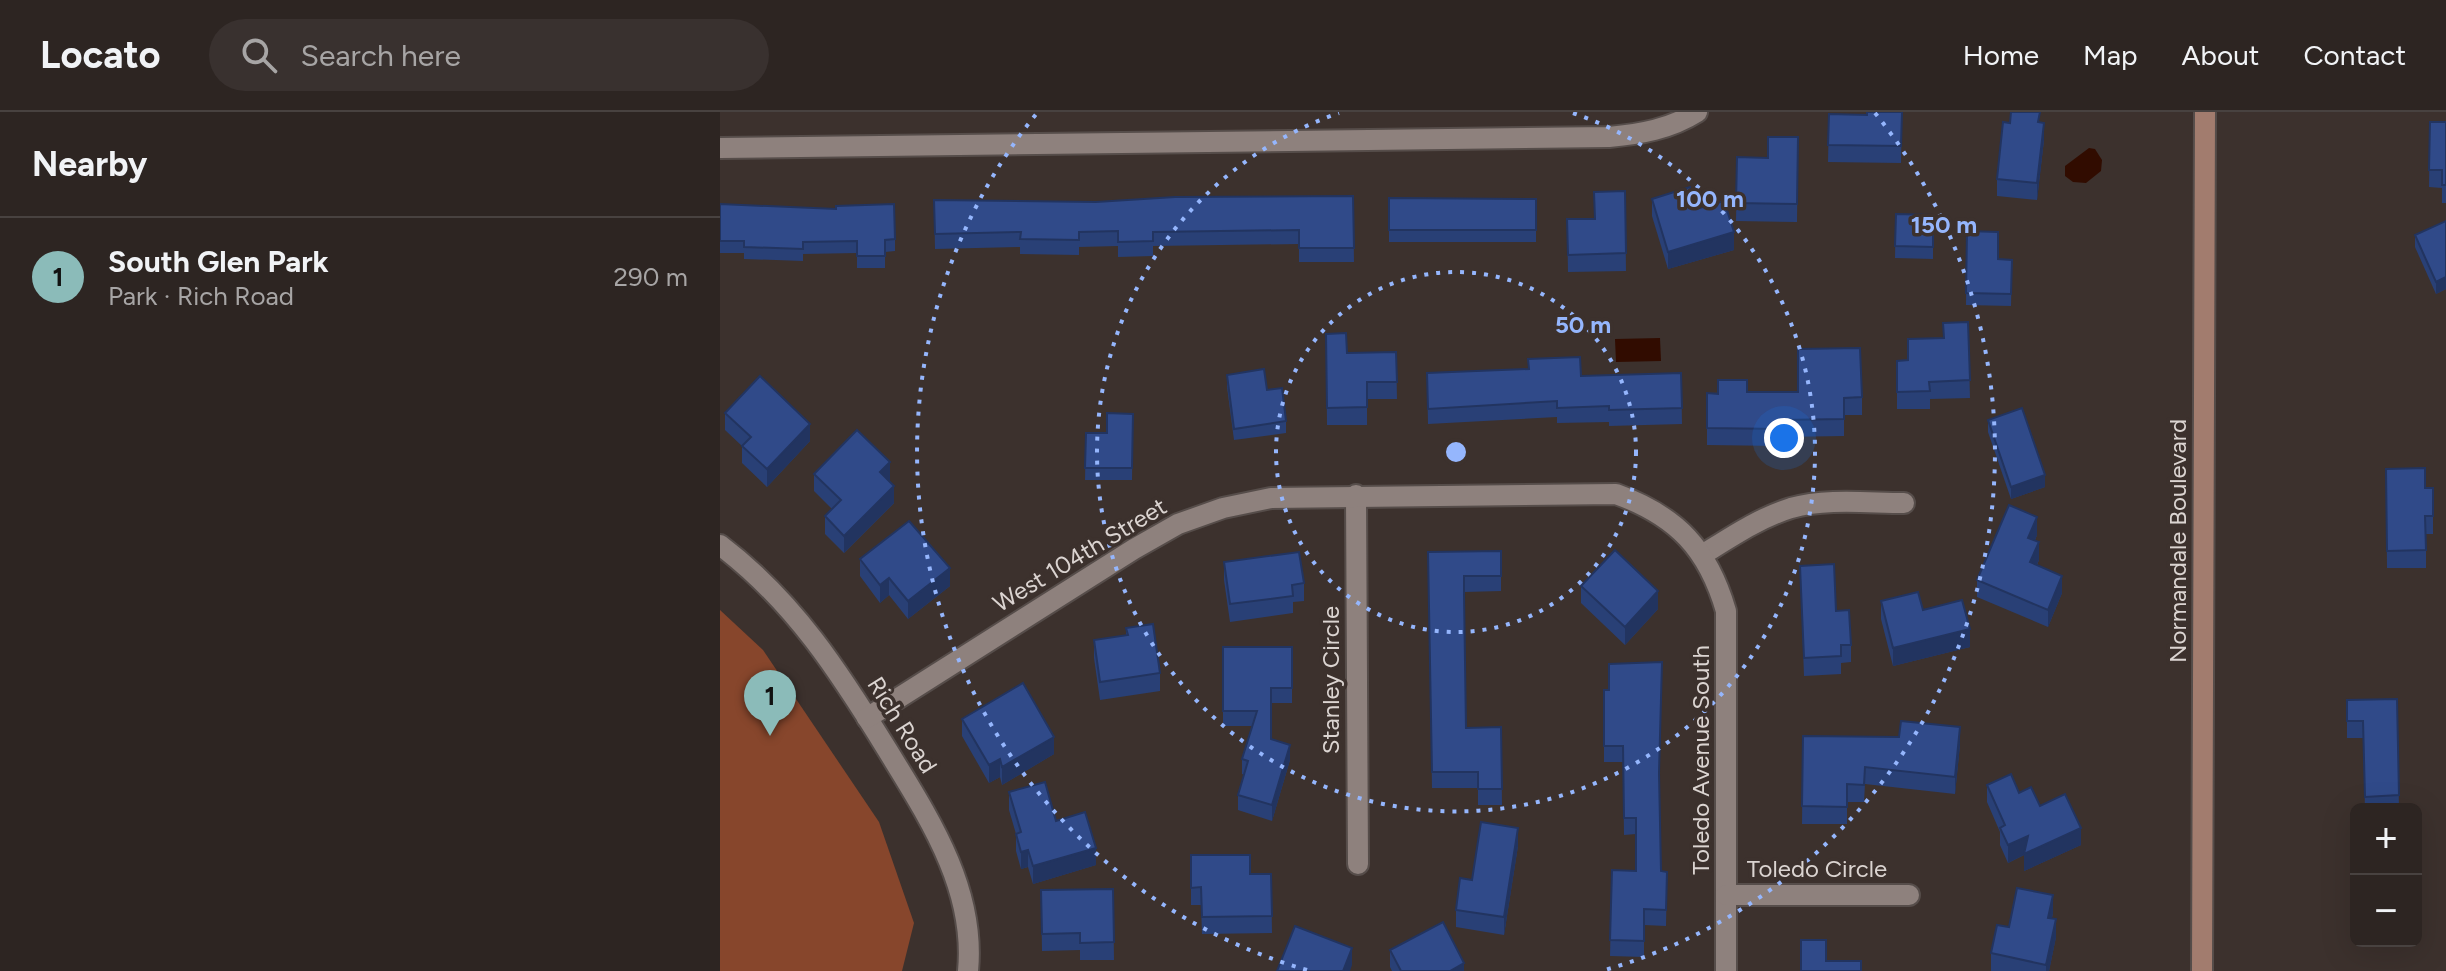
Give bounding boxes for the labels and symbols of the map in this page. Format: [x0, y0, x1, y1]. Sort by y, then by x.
text: 100 m [1676, 184, 1744, 213]
text: 150 m [1911, 210, 1977, 239]
text: 50 m [1555, 310, 1611, 339]
your location [1764, 418, 1804, 458]
street label: Normandale Boulevard [2163, 419, 2192, 663]
centre of rings [1442, 438, 1470, 466]
street label: West 104th Street [988, 491, 1172, 618]
street label: Stanley Circle [1316, 606, 1345, 754]
street label: Toledo Avenue South [1686, 645, 1715, 875]
pin: 1 [744, 670, 796, 736]
street label: Rich Road [861, 671, 943, 778]
street label: Toledo Circle [1747, 854, 1887, 883]

